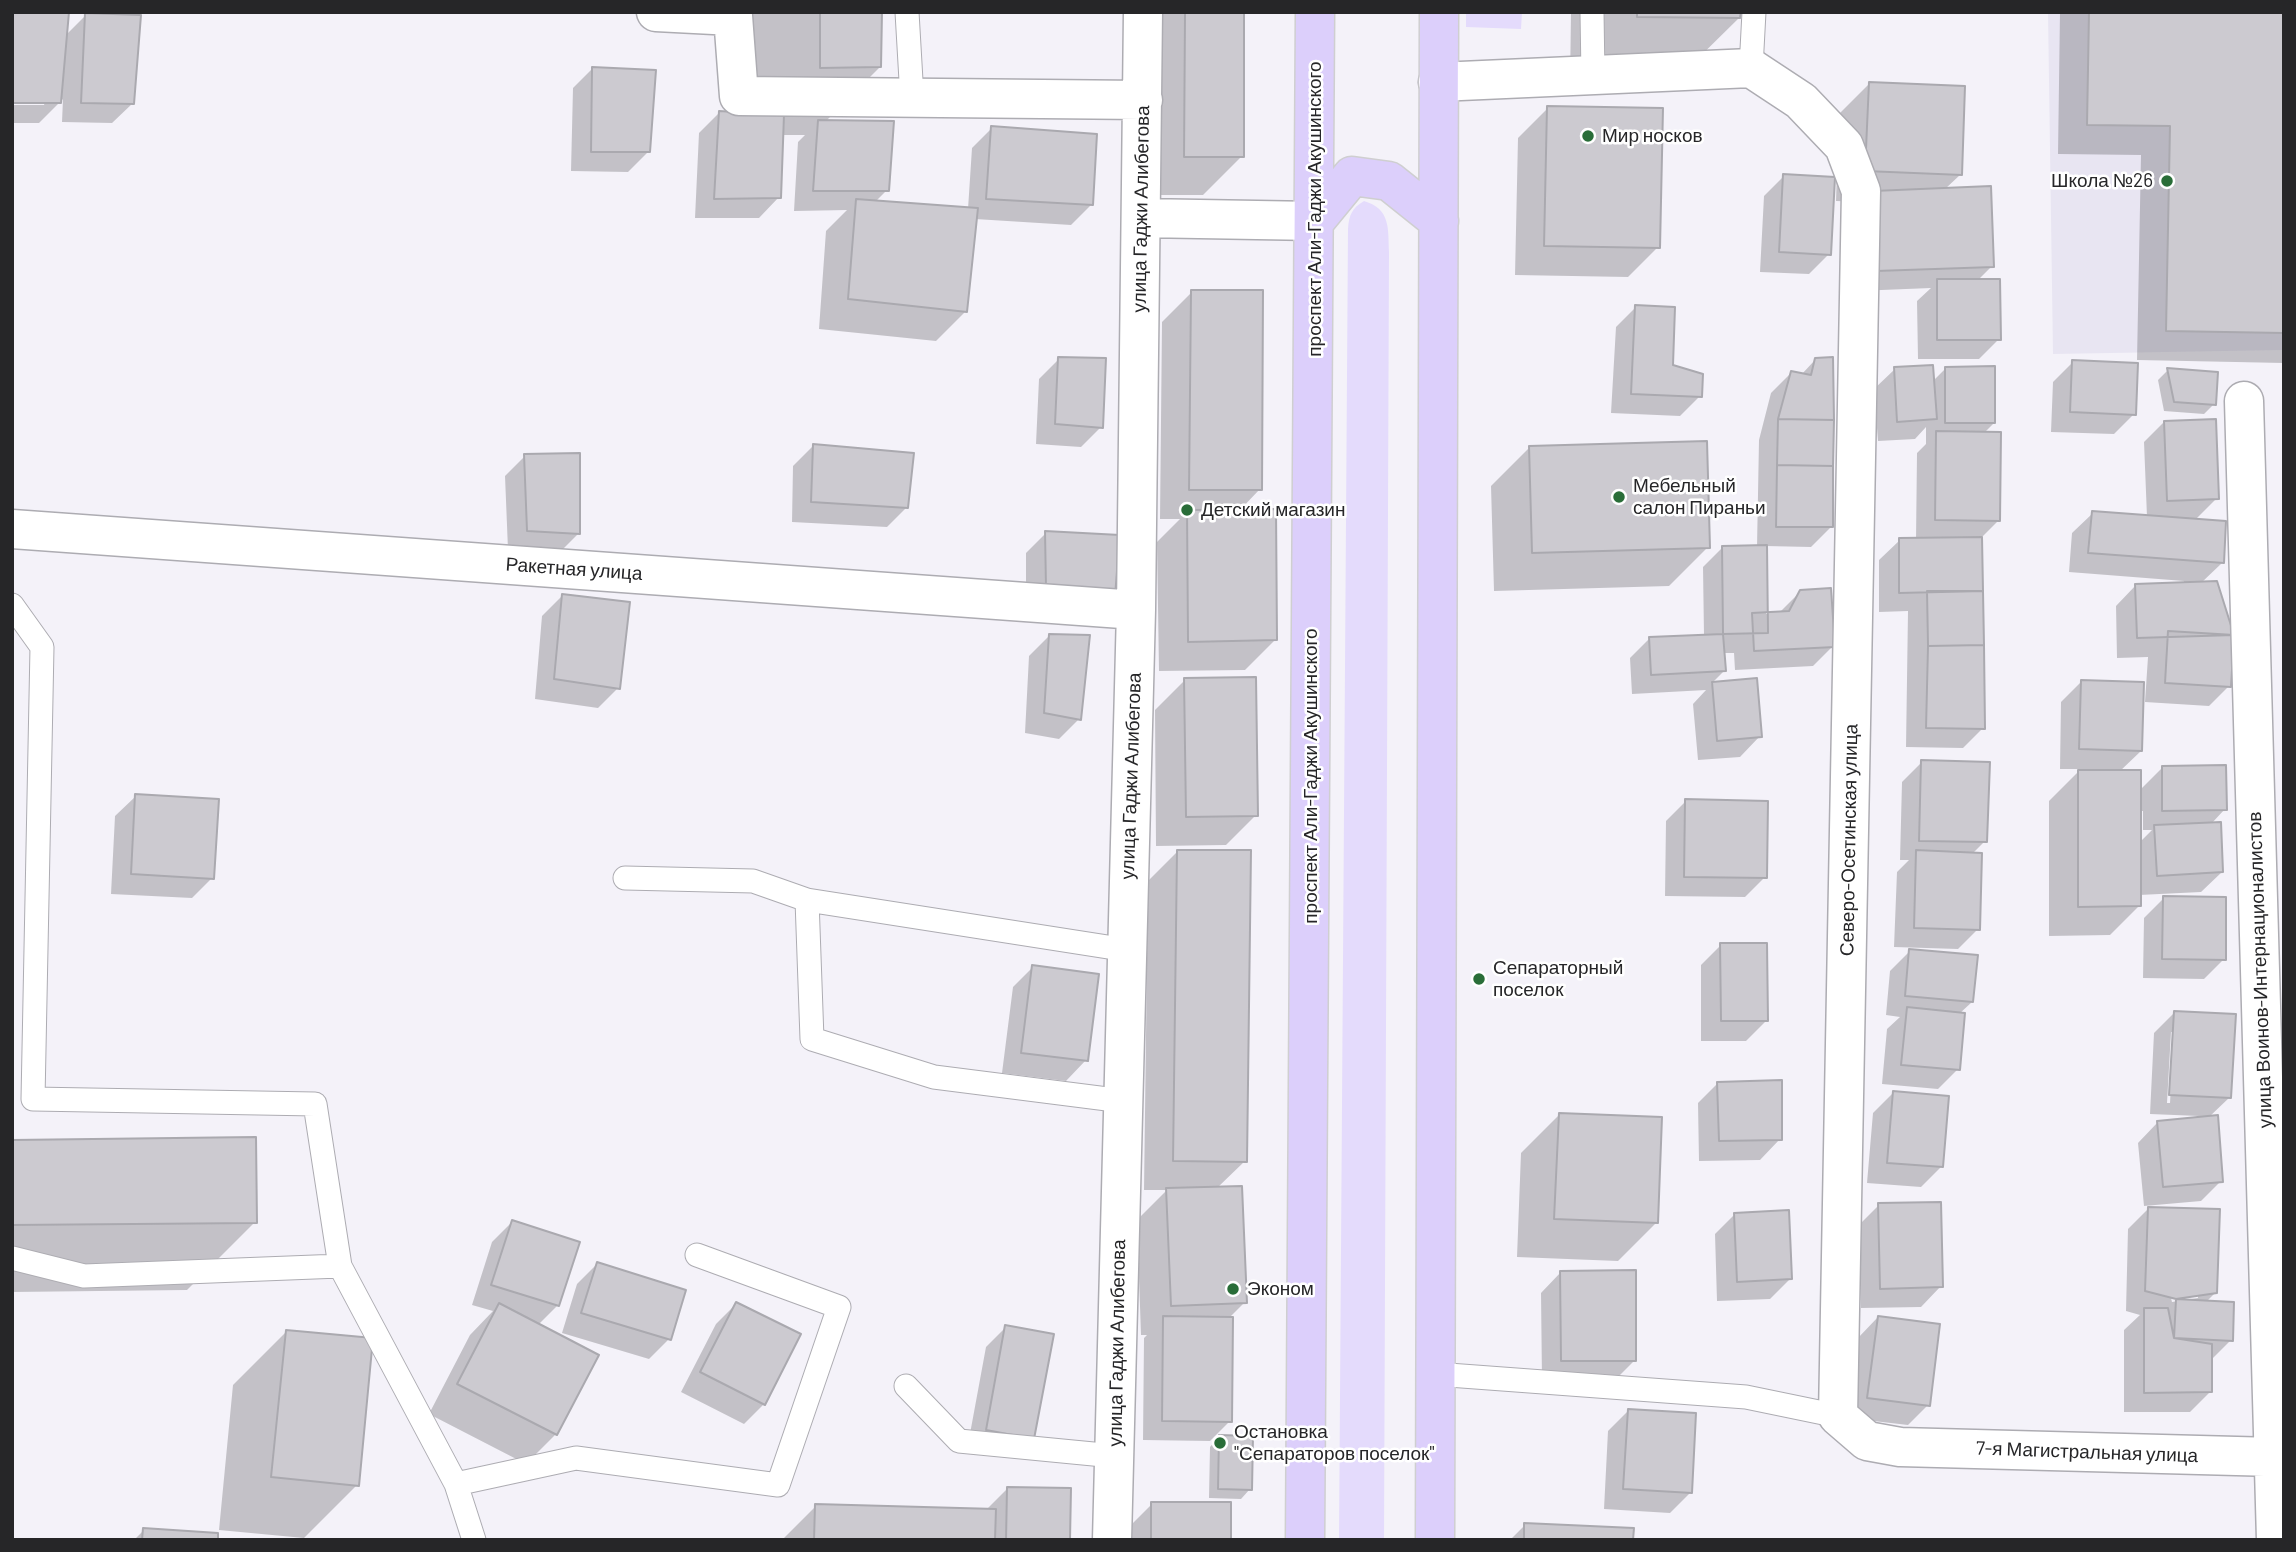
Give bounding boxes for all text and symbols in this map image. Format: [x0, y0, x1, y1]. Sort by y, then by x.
street label: проспект Али-Гаджи Акушинского [1304, 61, 1326, 357]
street label: улица Гаджи Алибегова [1128, 105, 1154, 313]
place label: Мир носков [1602, 125, 1703, 147]
marker: Мир носков [1580, 128, 1596, 144]
place label: Школа №26 [2051, 170, 2153, 192]
marker: Школа №26 [2159, 173, 2175, 189]
place label: Мебельный салон Пираньи [1633, 475, 1766, 519]
marker: Мебельный салон Пираньи [1611, 489, 1627, 505]
place label: Детский магазин [1201, 499, 1345, 521]
marker: Детский магазин [1179, 502, 1195, 518]
street label: Ракетная улица [505, 553, 643, 585]
street label: проспект Али-Гаджи Акушинского [1300, 628, 1322, 924]
street label: улица Гаджи Алибегова [1116, 672, 1146, 880]
street label: Северо-Осетинская улица [1836, 724, 1862, 956]
street label: улица Воинов-Интернационалистов [2243, 811, 2277, 1129]
place label: Сепараторный поселок [1493, 957, 1623, 1001]
marker: Сепараторный поселок [1471, 971, 1487, 987]
street label: улица Гаджи Алибегова [1104, 1239, 1130, 1447]
place label: Эконом [1247, 1278, 1314, 1300]
marker: Эконом [1225, 1281, 1241, 1297]
place label: Остановка "Сепараторов поселок" [1234, 1421, 1434, 1465]
marker: Остановка "Сепараторов поселок" [1212, 1435, 1228, 1451]
street label: 7-я Магистральная улица [1975, 1437, 2199, 1467]

